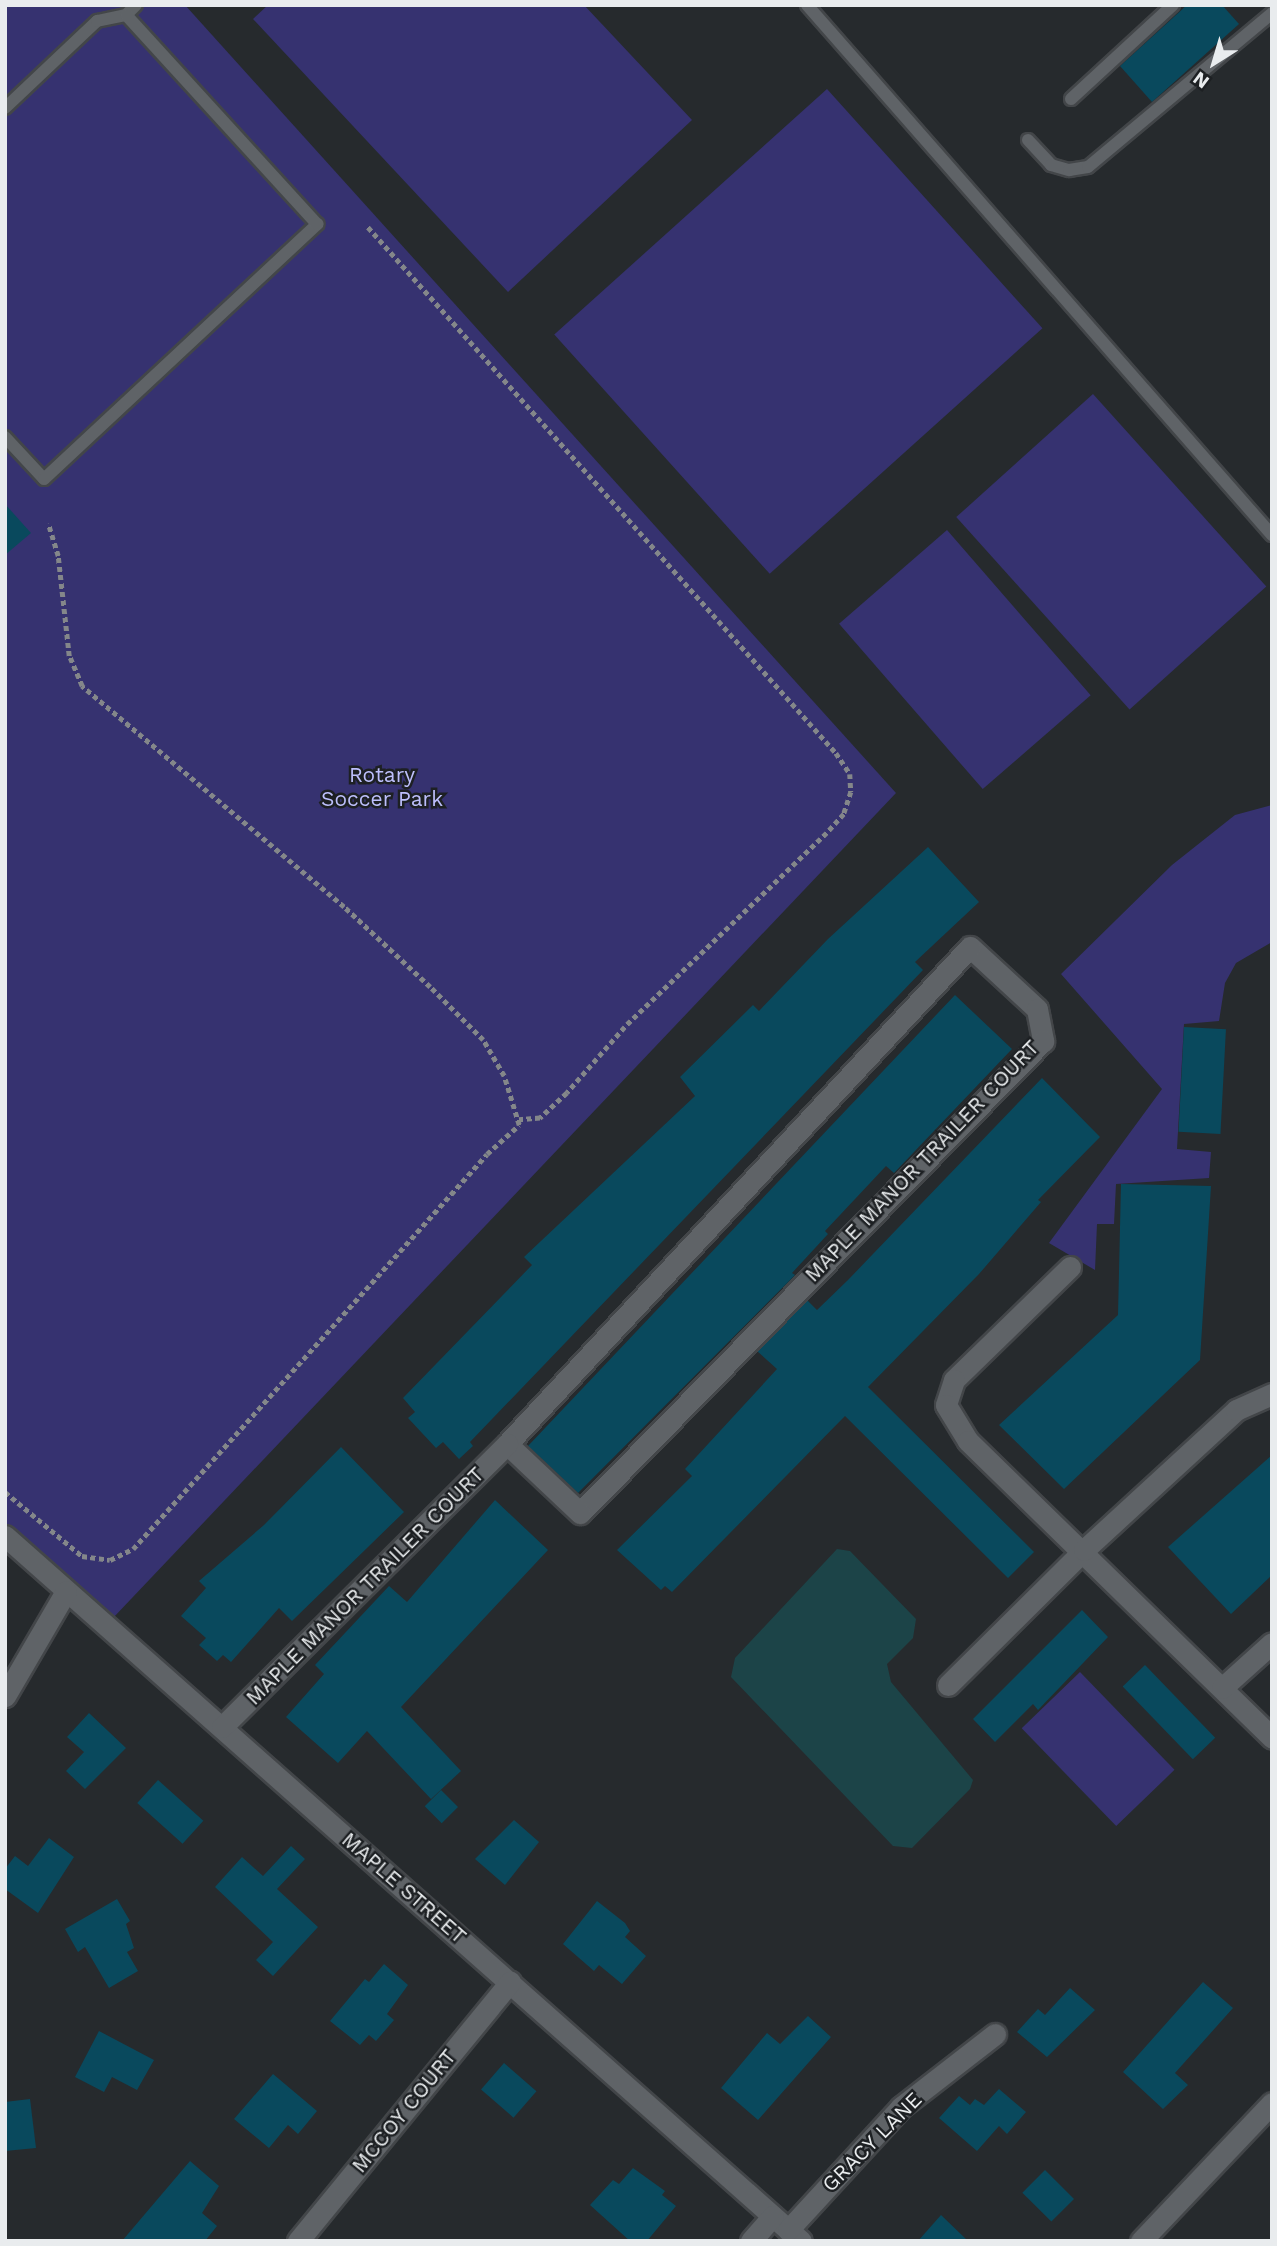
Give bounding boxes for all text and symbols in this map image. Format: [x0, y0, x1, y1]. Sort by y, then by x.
north arrow [1179, 28, 1249, 98]
text: N [1189, 67, 1214, 94]
park label: Rotary Soccer Park [321, 762, 443, 812]
street label: MAPLE MANOR TRAILER COURT [799, 1035, 1045, 1287]
street label: MAPLE MANOR TRAILER COURT [241, 1462, 489, 1710]
street label: MAPLE STREET [337, 1827, 471, 1949]
street label: MCCOY COURT [346, 2044, 462, 2178]
street label: GRACY LANE [817, 2087, 927, 2197]

